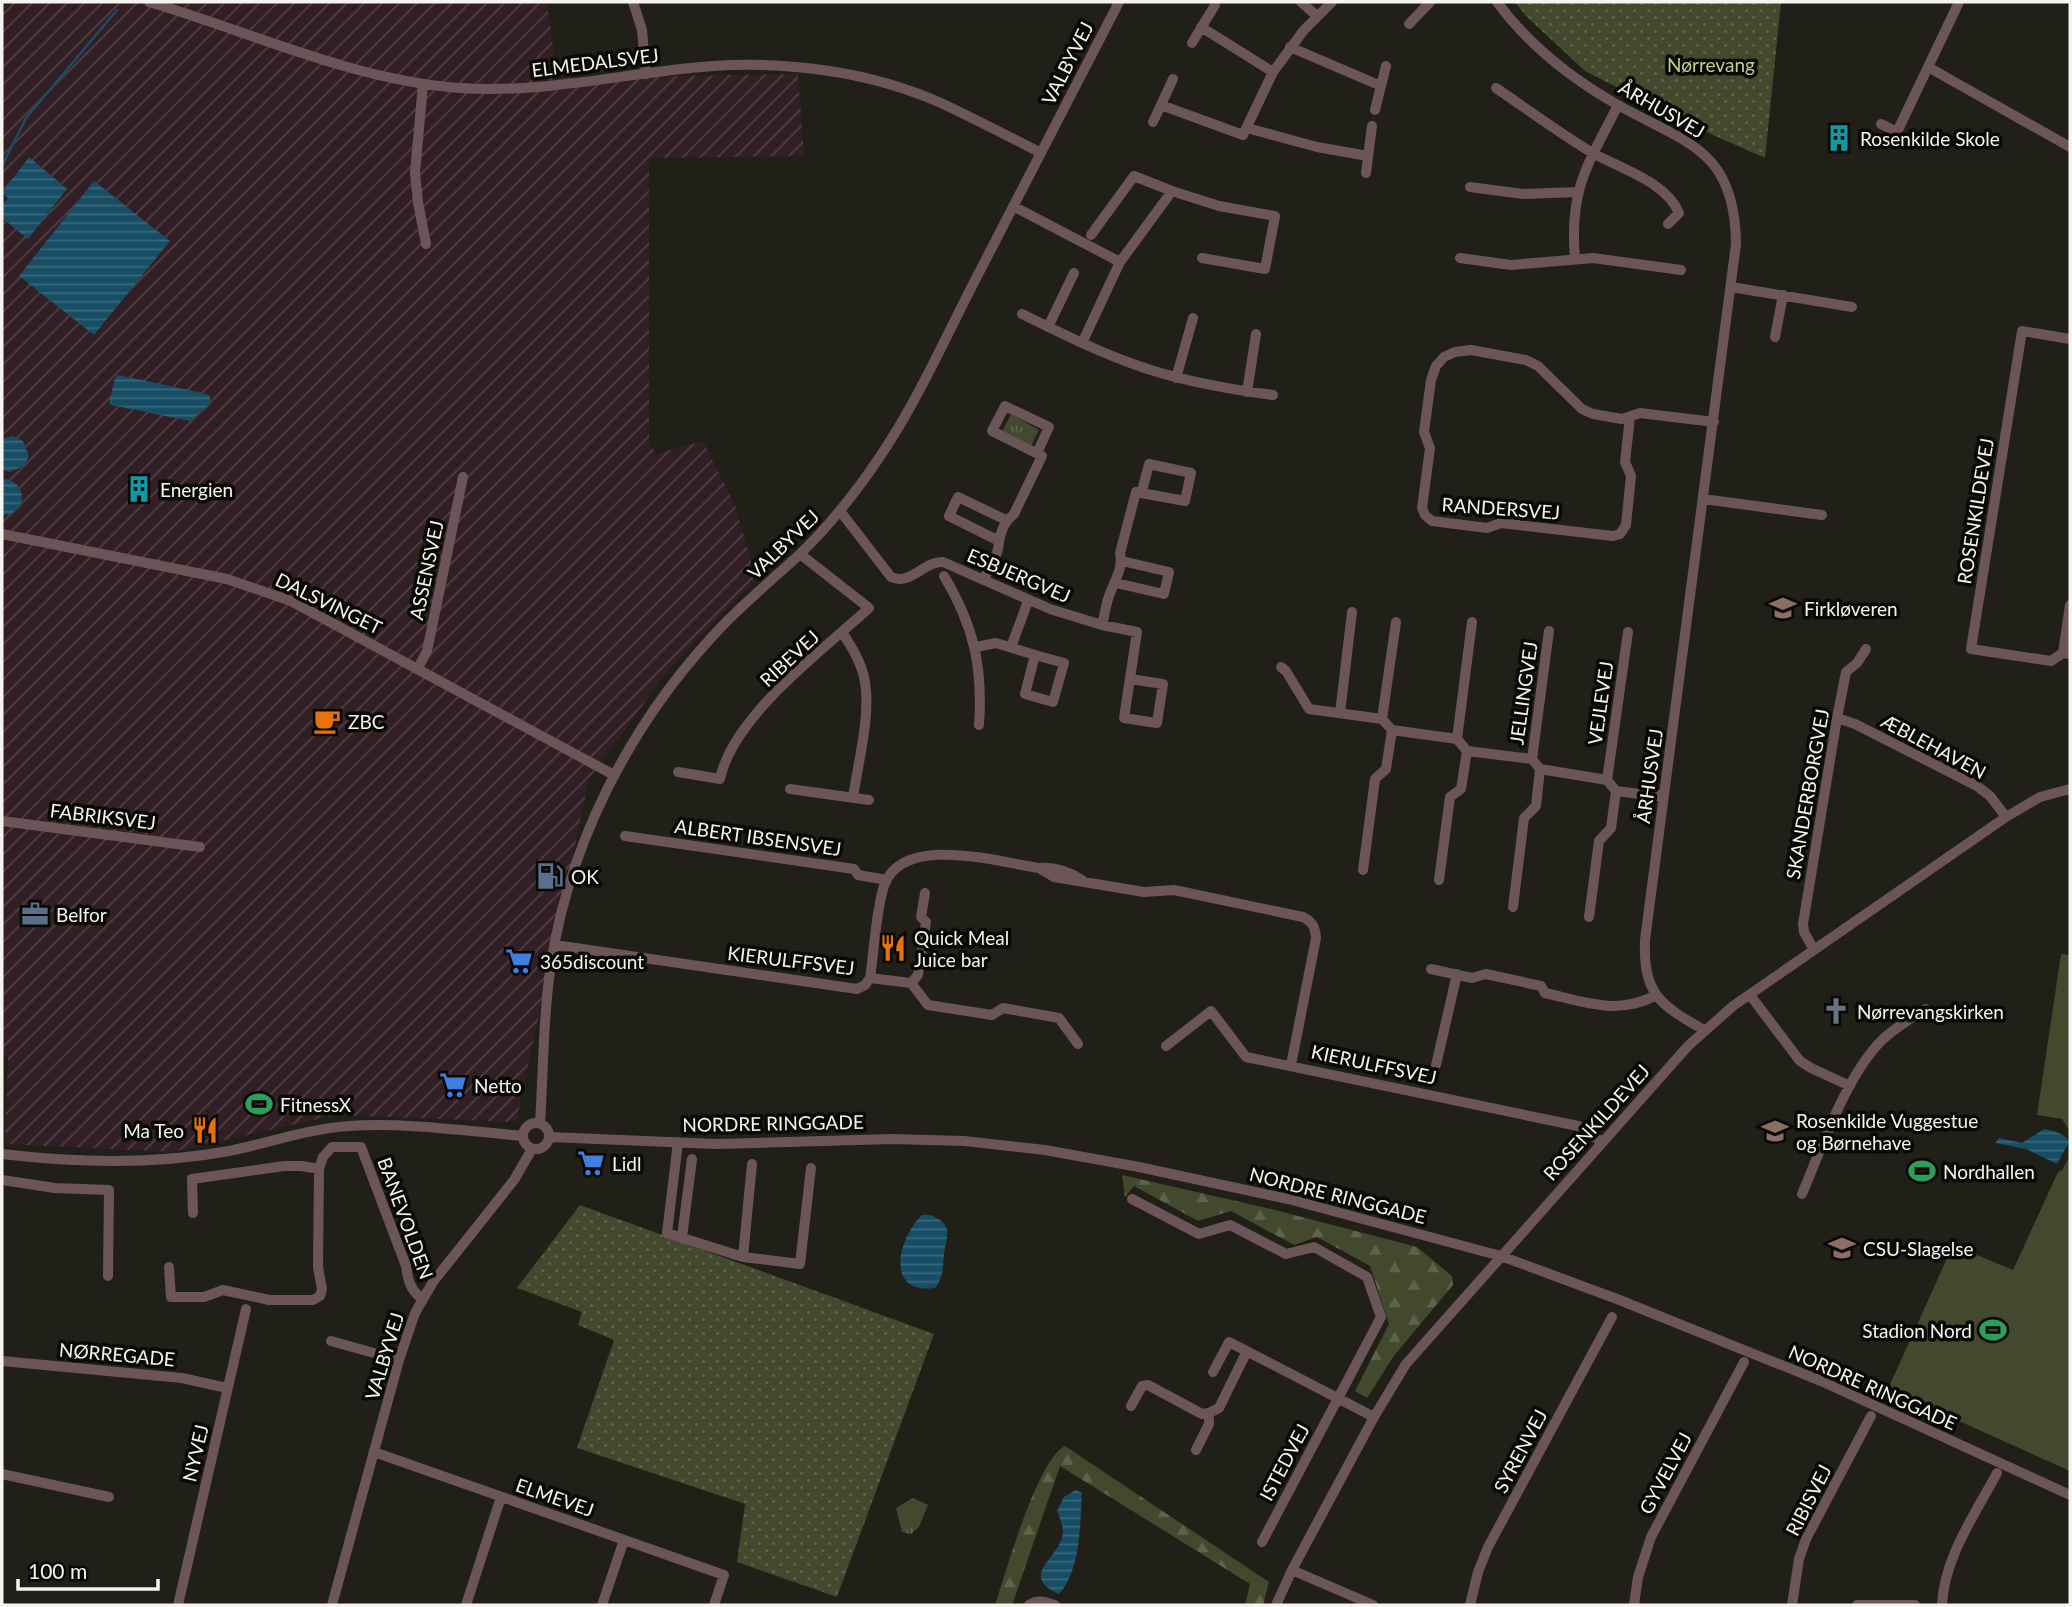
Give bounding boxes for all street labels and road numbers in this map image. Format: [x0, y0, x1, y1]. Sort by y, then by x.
street label: VALBYVEJ [1036, 18, 1098, 108]
street label: ELMEDALSVEJ [530, 43, 660, 81]
street label: ÅRHUSVEJ [1615, 75, 1709, 143]
street label: ROSENKILDEVEJ [1952, 436, 1998, 586]
street label: RANDERSVEJ [1441, 492, 1561, 524]
street label: VALBYVEJ [743, 504, 823, 584]
street label: ASSENSVEJ [404, 518, 448, 622]
street label: ESBJERGVEJ [964, 543, 1074, 607]
street label: DALSVINGET [272, 567, 386, 639]
street label: RIBEVEJ [755, 625, 823, 691]
street label: JELLINGVEJ [1504, 640, 1542, 746]
street label: VEJLEVEJ [1583, 660, 1617, 746]
street label: SKANDERBORGVEJ [1781, 707, 1833, 881]
street label: ÆBLEHAVEN [1877, 708, 1990, 783]
street label: ÅRHUSVEJ [1631, 727, 1667, 825]
street label: FABRIKSVEJ [49, 798, 157, 834]
street label: ALBERT IBSENSVEJ [673, 814, 843, 860]
street label: KIERULFFSVEJ [726, 941, 856, 979]
street label: KIERULFFSVEJ [1309, 1039, 1439, 1089]
street label: ROSENKILDEVEJ [1538, 1059, 1654, 1185]
street label: NORDRE RINGGADE [682, 1110, 864, 1136]
street label: BANEVOLDEN [373, 1154, 439, 1282]
street label: NORDRE RINGGADE [1247, 1162, 1429, 1228]
street label: VALBYVEJ [360, 1310, 408, 1402]
street label: NØRREGADE [58, 1337, 176, 1371]
street label: NORDRE RINGGADE [1785, 1340, 1961, 1434]
street label: SYRENVEJ [1488, 1405, 1552, 1497]
street label: ISTEDVEJ [1254, 1420, 1314, 1504]
street label: NYVEJ [177, 1422, 213, 1484]
street label: GYVELVEJ [1634, 1428, 1696, 1518]
street label: RIBISVEJ [1780, 1461, 1836, 1539]
street label: ELMEVEJ [513, 1473, 597, 1521]

